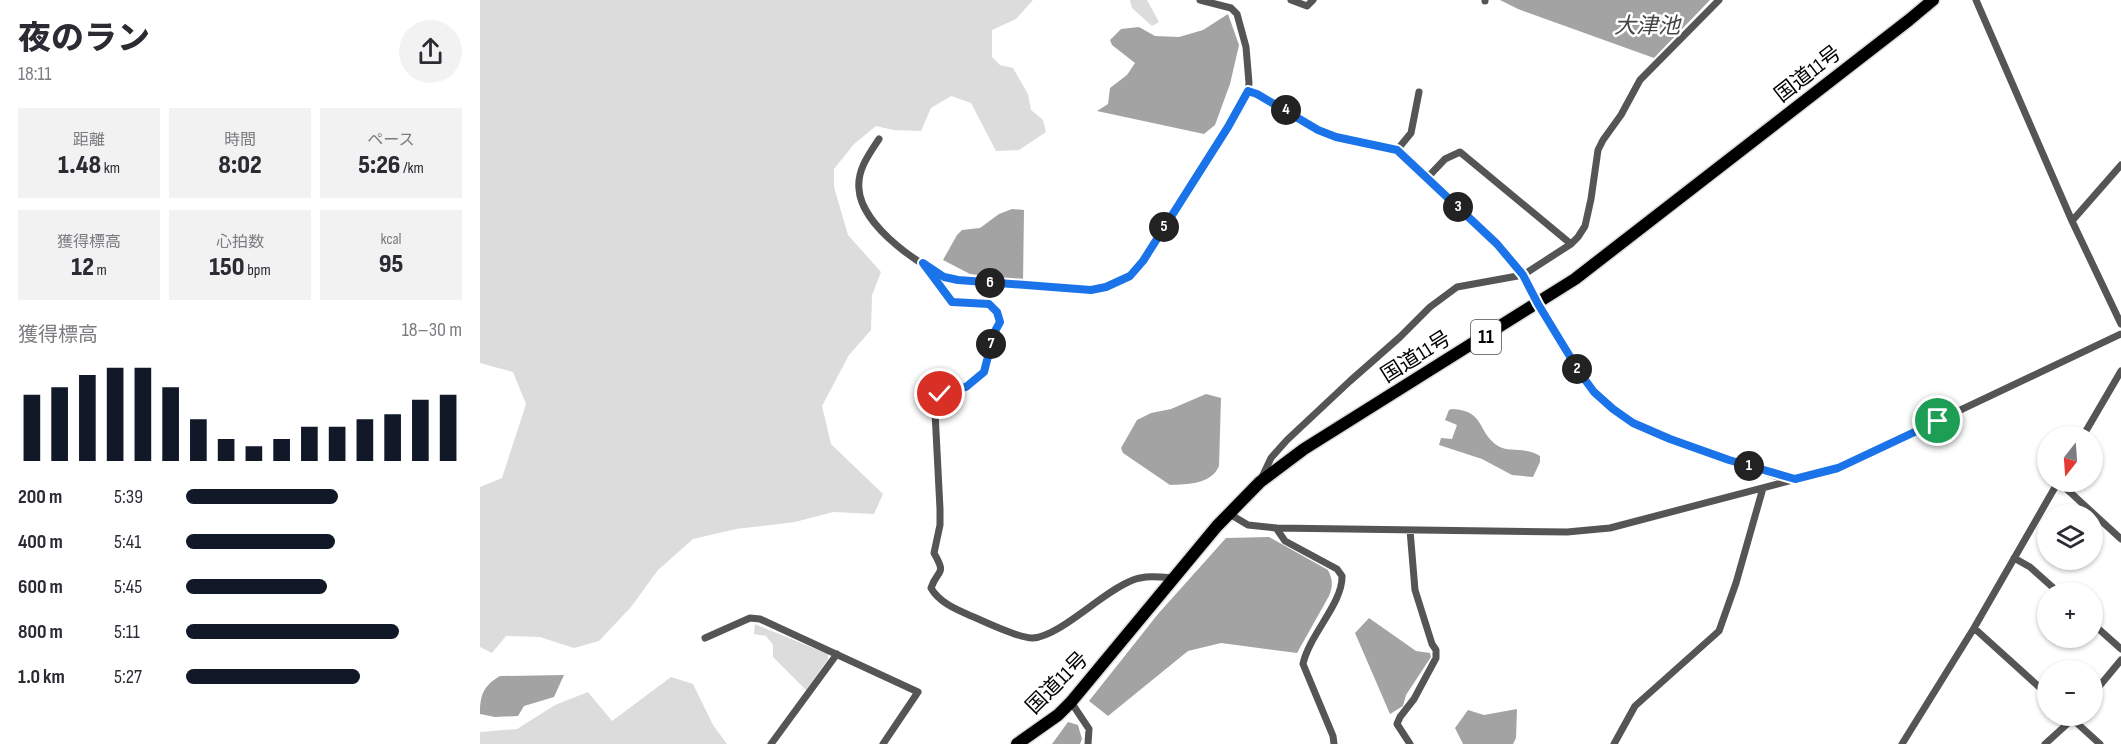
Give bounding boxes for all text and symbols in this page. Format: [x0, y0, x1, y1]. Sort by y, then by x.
water label: 大津池 [1614, 13, 1682, 40]
text: 夜のラン [18, 19, 150, 59]
button: share [399, 20, 462, 83]
street label: 国道11号 [1770, 40, 1846, 108]
text: 18:11 [18, 62, 52, 86]
pin: 4 [1271, 95, 1301, 125]
text: 4 [1282, 100, 1290, 119]
text: 距離 [73, 131, 105, 150]
text: 時間 [224, 131, 256, 150]
text: ペース [367, 131, 415, 150]
text: 1.48 [58, 150, 101, 181]
text: 8:02 [218, 150, 262, 181]
text: 5:26 [358, 150, 400, 181]
text: km [101, 159, 120, 178]
text: /km [400, 159, 424, 178]
pin: 3 [1443, 192, 1473, 222]
text: 3 [1454, 197, 1462, 216]
pin: 5 [1149, 212, 1179, 242]
text: 5 [1160, 217, 1168, 236]
text: kcal [380, 230, 402, 249]
text: 獲得標高 [57, 233, 121, 252]
text: 心拍数 [216, 233, 264, 252]
text: 95 [379, 249, 403, 280]
text: 12 [71, 252, 94, 283]
text: 150 [209, 252, 245, 283]
text: m [94, 261, 107, 280]
text: bpm [245, 261, 271, 280]
pin: 6 [975, 268, 1005, 298]
text: 6 [986, 273, 994, 292]
text: 18–30 m [402, 318, 462, 342]
road number: 11 [1471, 320, 1501, 354]
text: 獲得標高 [18, 323, 98, 347]
street label: 国道11号 [1376, 326, 1456, 388]
pin: 7 [976, 329, 1006, 359]
text: 7 [988, 334, 994, 353]
pin: 2 [1562, 354, 1592, 384]
text: 2 [1573, 359, 1581, 378]
pin [914, 368, 965, 419]
icon: check [923, 377, 956, 410]
pin [1912, 395, 1963, 446]
icon: arrive [1921, 404, 1954, 437]
north arrow [2037, 426, 2103, 492]
map controls [2037, 426, 2103, 726]
pin: 1 [1734, 451, 1764, 481]
text: 1 [1746, 456, 1752, 475]
text: 200 m [18, 485, 62, 509]
text: 5:39 [114, 485, 143, 509]
button: layers [2037, 504, 2103, 570]
text: 400 m [18, 530, 63, 554]
text: 5:41 [114, 530, 141, 554]
text: 600 m [18, 575, 63, 599]
text: 5:45 [114, 575, 142, 599]
button: + [2037, 582, 2103, 648]
text: 800 m [18, 620, 63, 644]
text: 5:11 [114, 620, 140, 644]
street label: 国道11号 [1021, 647, 1093, 719]
button: − [2037, 660, 2103, 726]
text: 1.0 km [18, 665, 65, 689]
text: 5:27 [114, 665, 142, 689]

